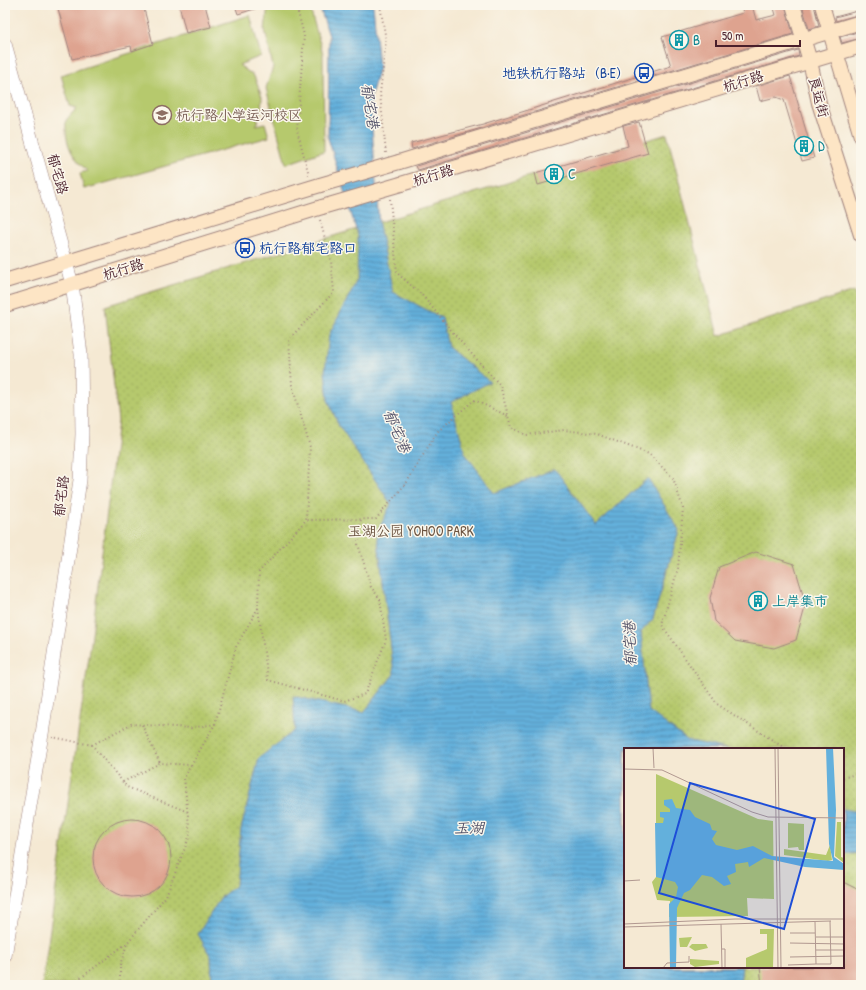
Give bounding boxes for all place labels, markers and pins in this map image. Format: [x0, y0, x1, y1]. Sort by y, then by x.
building icon: B [668, 29, 690, 51]
place label: B [693, 30, 700, 49]
bus stop icon: 地铁杭行路站（B·E） [633, 62, 655, 84]
place label: 地铁杭行路站（B·E） [502, 63, 630, 82]
school or university icon: 杭行路小学运河校区 [151, 104, 173, 126]
place label: 杭行路小学运河校区 [176, 105, 302, 124]
building icon: D [793, 135, 815, 157]
place label: D [818, 136, 825, 155]
building icon: C [543, 163, 565, 185]
place label: C [568, 164, 576, 183]
bus stop icon: 杭行路郁宅路口 [234, 237, 256, 259]
place label: 杭行路郁宅路口 [259, 238, 357, 257]
building icon: 上岸集市 [747, 590, 769, 612]
place label: 上岸集市 [772, 591, 828, 610]

